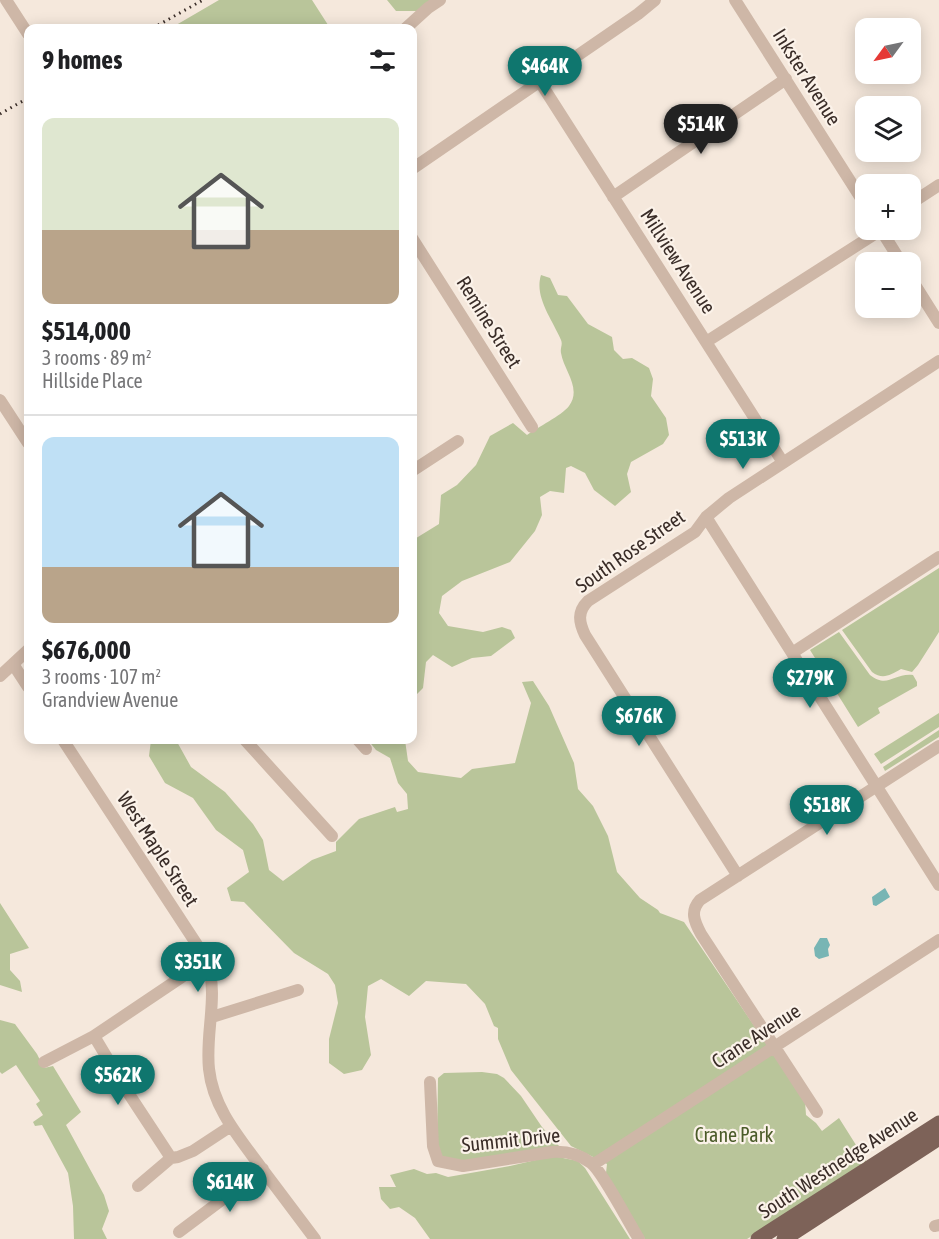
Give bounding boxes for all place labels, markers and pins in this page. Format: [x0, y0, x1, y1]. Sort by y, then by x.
pin: $464K [503, 46, 587, 97]
pin: $514K [659, 104, 743, 155]
pin: $513K [701, 419, 785, 470]
pin: $279K [768, 658, 852, 709]
pin: $676K [597, 696, 681, 747]
pin: $518K [785, 785, 869, 836]
pin: $351K [156, 942, 240, 993]
pin: $562K [76, 1055, 160, 1106]
pin: $614K [188, 1162, 272, 1213]

